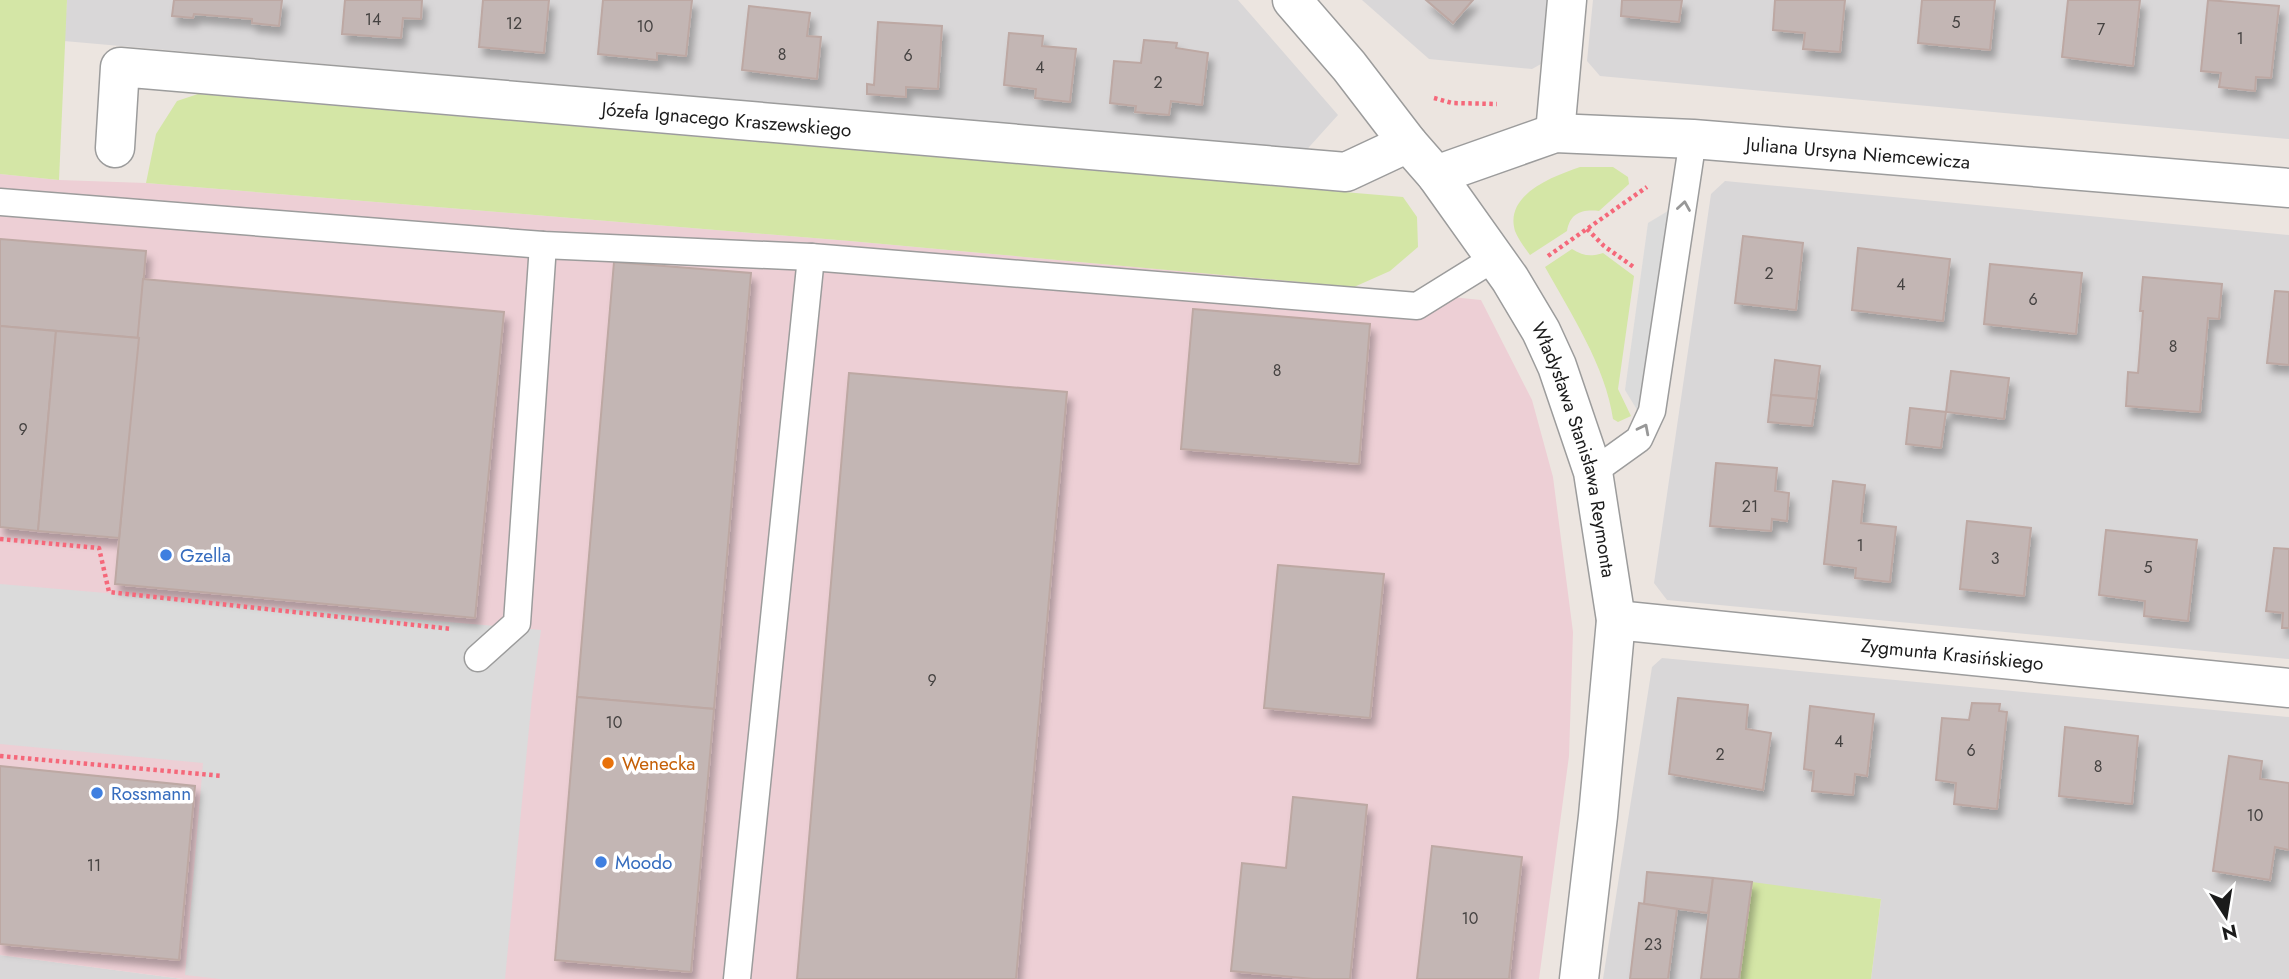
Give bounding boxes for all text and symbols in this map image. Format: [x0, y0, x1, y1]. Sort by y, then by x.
house number: 14 [365, 8, 381, 31]
house number: 5 [1951, 11, 1961, 34]
house number: 12 [506, 12, 522, 35]
house number: 10 [637, 15, 653, 38]
house number: 7 [2097, 18, 2106, 41]
house number: 1 [2236, 27, 2244, 50]
house number: 8 [778, 43, 786, 66]
house number: 6 [903, 44, 913, 67]
house number: 4 [1035, 56, 1045, 79]
house number: 2 [1153, 71, 1163, 94]
street label: Józefa Ignacego Kraszewskiego [598, 95, 853, 144]
street label: Juliana Ursyna Niemcewicza [1742, 130, 1971, 176]
one-way arrow [1676, 200, 1691, 212]
house number: 2 [1764, 262, 1774, 285]
house number: 4 [1896, 273, 1906, 296]
house number: 6 [2028, 288, 2038, 311]
street label: Władysława Stanisława Reymonta [1525, 318, 1622, 579]
house number: 8 [2169, 335, 2177, 358]
house number: 8 [1273, 359, 1281, 382]
house number: 9 [18, 418, 28, 441]
one-way arrow [1635, 424, 1649, 436]
house number: 21 [1742, 495, 1758, 518]
house number: 1 [1856, 534, 1864, 557]
place label: Gzella [180, 542, 231, 569]
marker: Gzella [158, 547, 174, 563]
house number: 3 [1991, 547, 2000, 570]
house number: 5 [2143, 556, 2153, 579]
street label: Zygmunta Krasińskiego [1860, 632, 2045, 677]
house number: 9 [927, 669, 937, 692]
house number: 10 [606, 711, 622, 734]
house number: 4 [1834, 730, 1844, 753]
house number: 6 [1966, 739, 1976, 762]
house number: 2 [1715, 743, 1725, 766]
place label: Wenecka [622, 750, 695, 777]
marker: Wenecka [600, 755, 616, 771]
house number: 8 [2094, 755, 2102, 778]
place label: Rossmann [111, 780, 191, 807]
marker: Rossmann [89, 785, 105, 801]
house number: 10 [2247, 804, 2263, 827]
place label: Moodo [615, 849, 672, 876]
house number: 11 [87, 854, 101, 877]
marker: Moodo [593, 854, 609, 870]
north arrow [2191, 881, 2261, 951]
house number: 10 [1462, 907, 1478, 930]
text: N [2219, 917, 2240, 947]
house number: 23 [1644, 933, 1662, 956]

